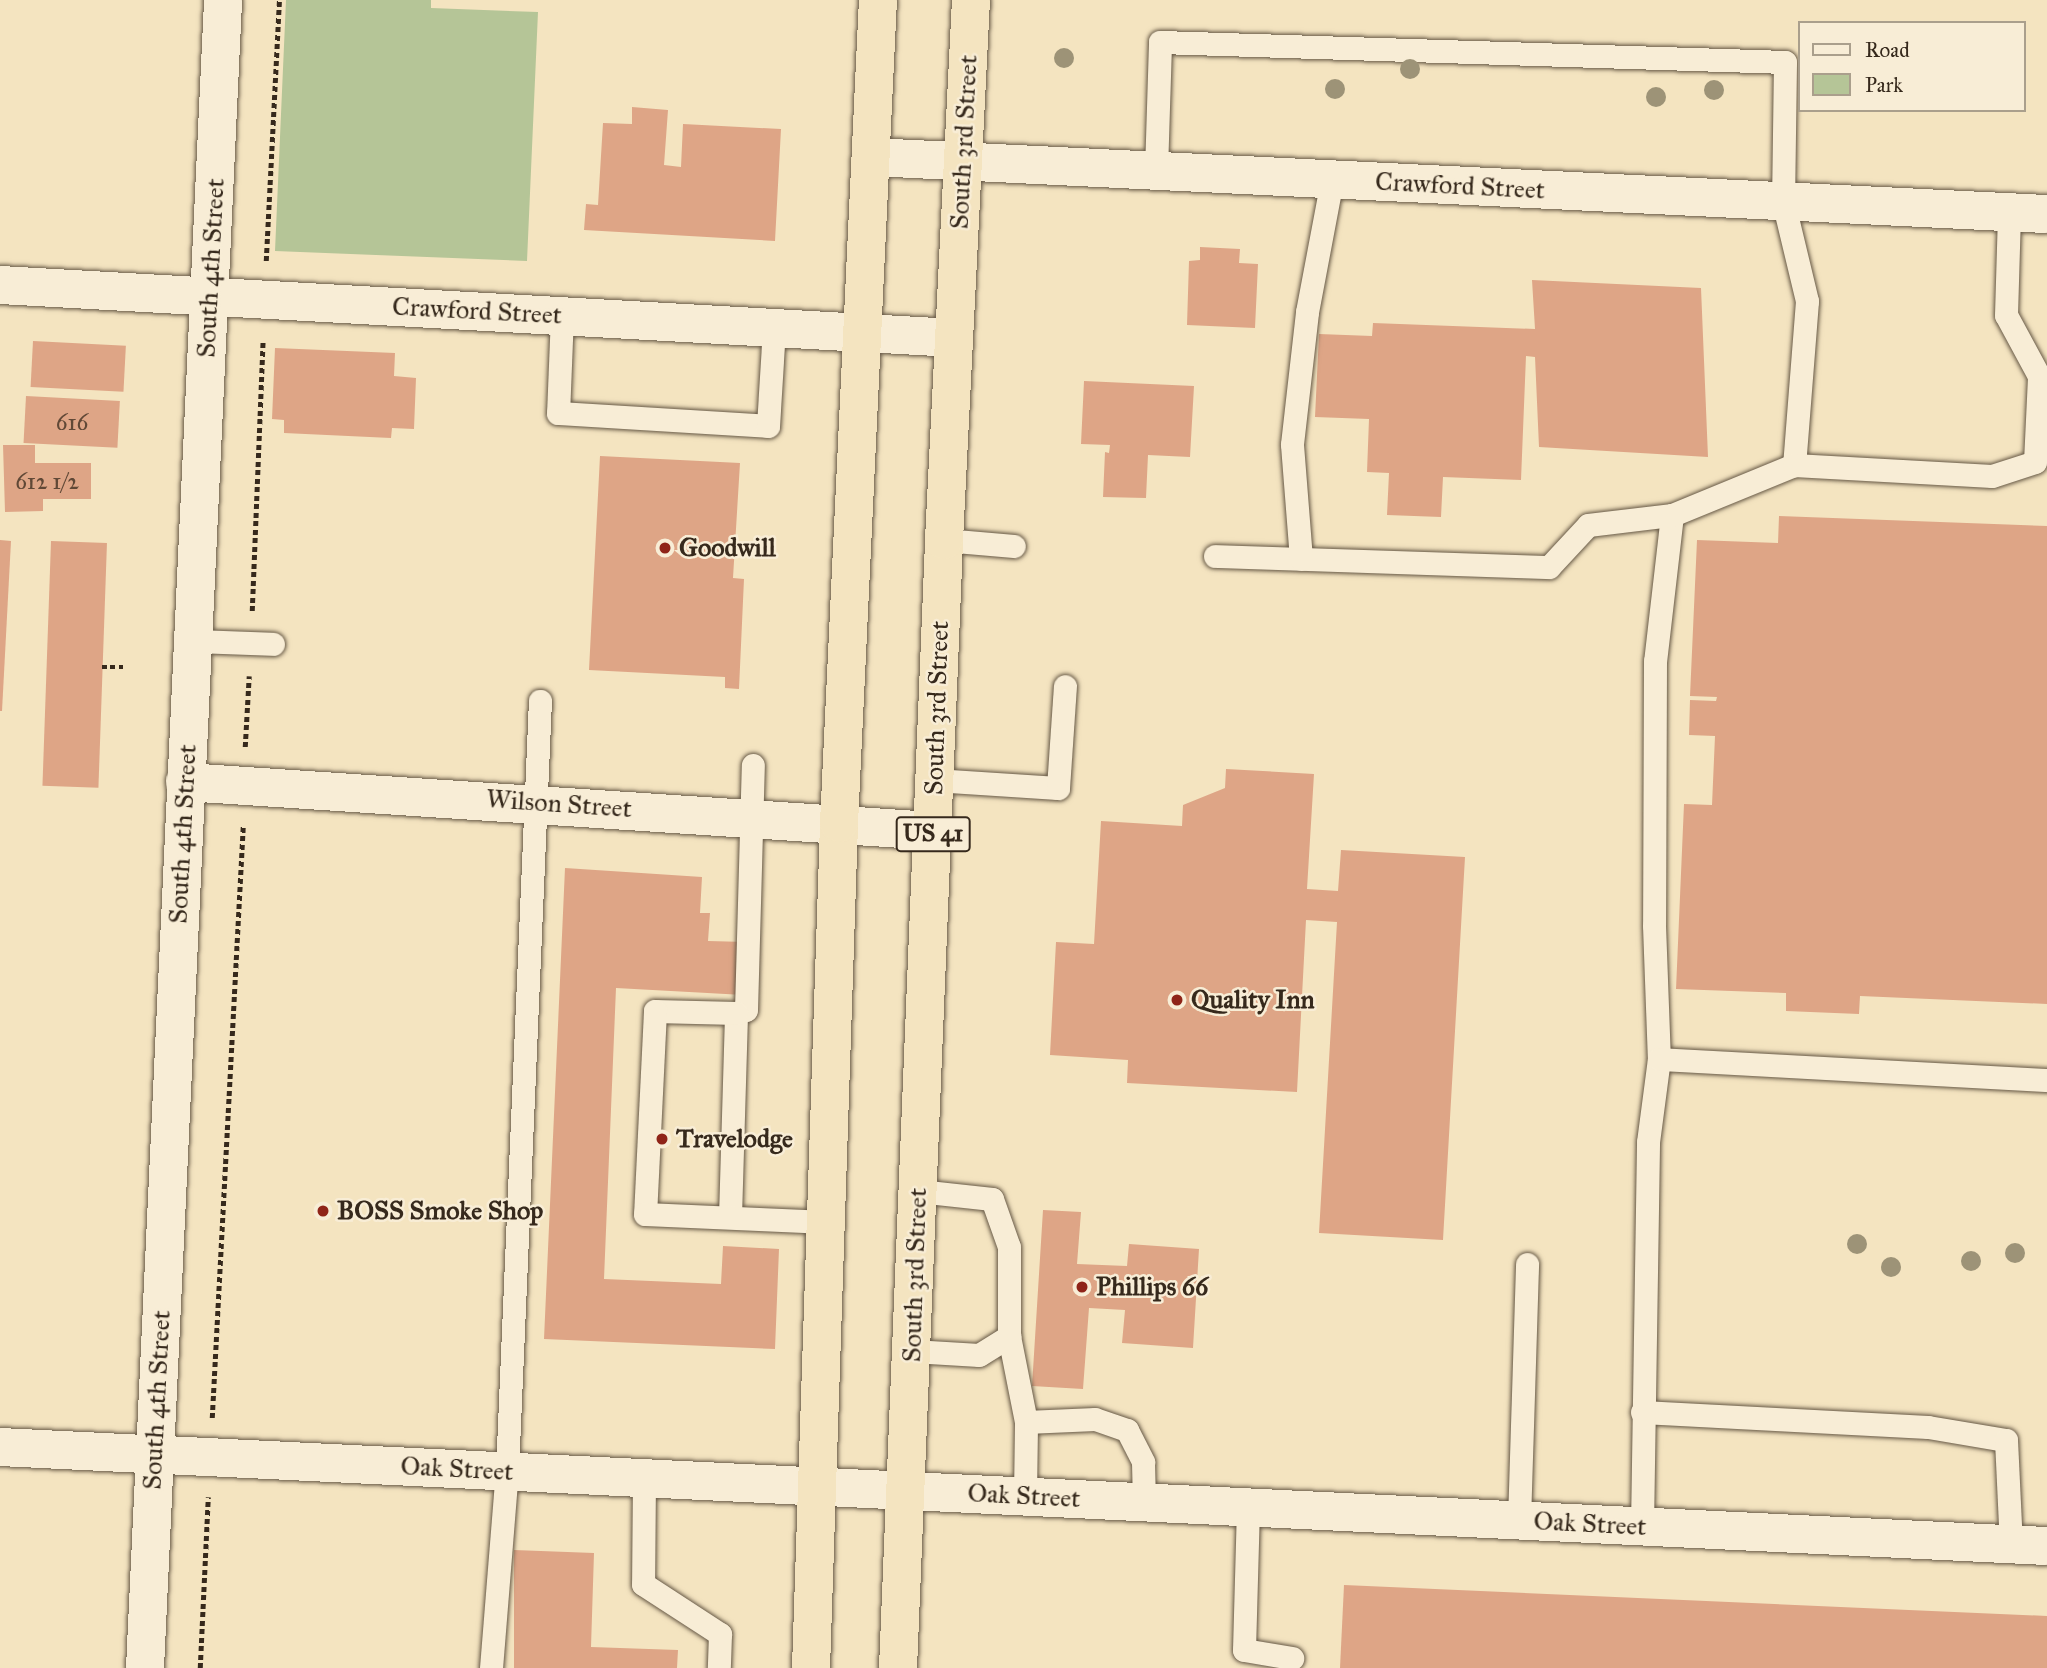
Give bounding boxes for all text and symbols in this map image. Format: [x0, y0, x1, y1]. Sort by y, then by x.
legend [1798, 21, 2026, 112]
text: Road [1865, 37, 1910, 63]
street label: South 3rd Street [944, 54, 984, 230]
text: Park [1865, 72, 1903, 98]
street label: Crawford Street [1374, 166, 1546, 206]
street label: South 4th Street [191, 177, 231, 359]
street label: Crawford Street [391, 291, 563, 331]
house number: 616 [56, 408, 88, 436]
house number: 612 1/2 [15, 467, 79, 495]
place label: Goodwill [679, 532, 776, 564]
marker: Goodwill [657, 540, 673, 556]
street label: South 3rd Street [918, 620, 956, 796]
street label: South 4th Street [163, 743, 203, 925]
street label: Wilson Street [485, 783, 633, 825]
road number: US 41 [894, 814, 972, 854]
place label: Quality Inn [1191, 984, 1315, 1016]
marker: Quality Inn [1169, 992, 1185, 1008]
place label: Travelodge [676, 1123, 793, 1155]
marker: Travelodge [654, 1131, 670, 1147]
street label: South 3rd Street [896, 1187, 934, 1363]
place label: BOSS Smoke Shop [337, 1195, 543, 1227]
marker: BOSS Smoke Shop [315, 1203, 331, 1219]
place label: Phillips 66 [1096, 1271, 1208, 1303]
marker: Phillips 66 [1074, 1279, 1090, 1295]
street label: South 4th Street [137, 1309, 177, 1491]
street label: Oak Street [400, 1450, 514, 1488]
street label: Oak Street [967, 1477, 1081, 1515]
street label: Oak Street [1533, 1505, 1647, 1543]

